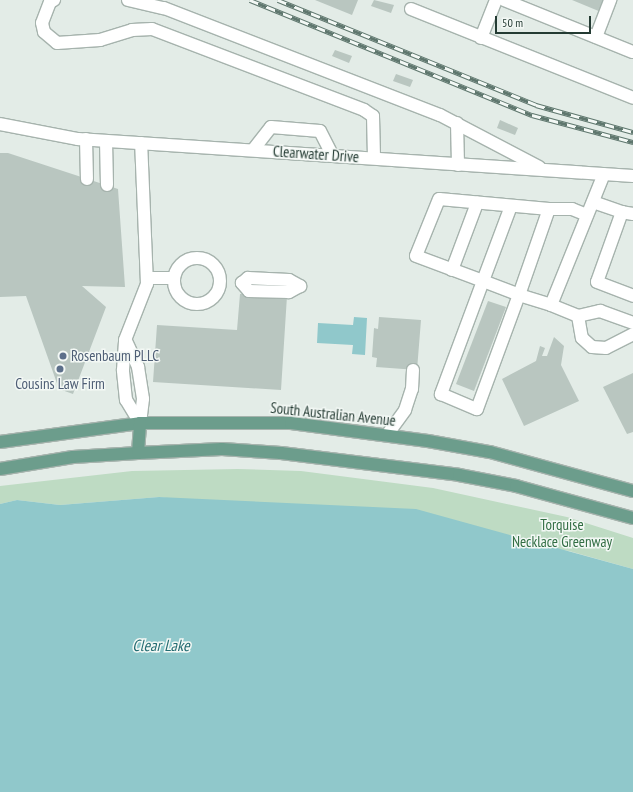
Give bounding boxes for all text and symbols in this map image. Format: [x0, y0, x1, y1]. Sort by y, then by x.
scale bar [497, 8, 593, 34]
text: 50 m [502, 15, 523, 30]
street label: Clearwater Drive [272, 142, 360, 166]
place label: Rosenbaum PLLC [71, 347, 159, 365]
marker: Rosenbaum PLLC [58, 351, 68, 361]
marker: Cousins Law Firm [55, 364, 65, 374]
place label: Cousins Law Firm [15, 375, 105, 393]
street label: South Australian Avenue [269, 398, 397, 430]
park label: Torquise Necklace Greenway [512, 515, 612, 550]
water label: Clear Lake [132, 635, 190, 655]

